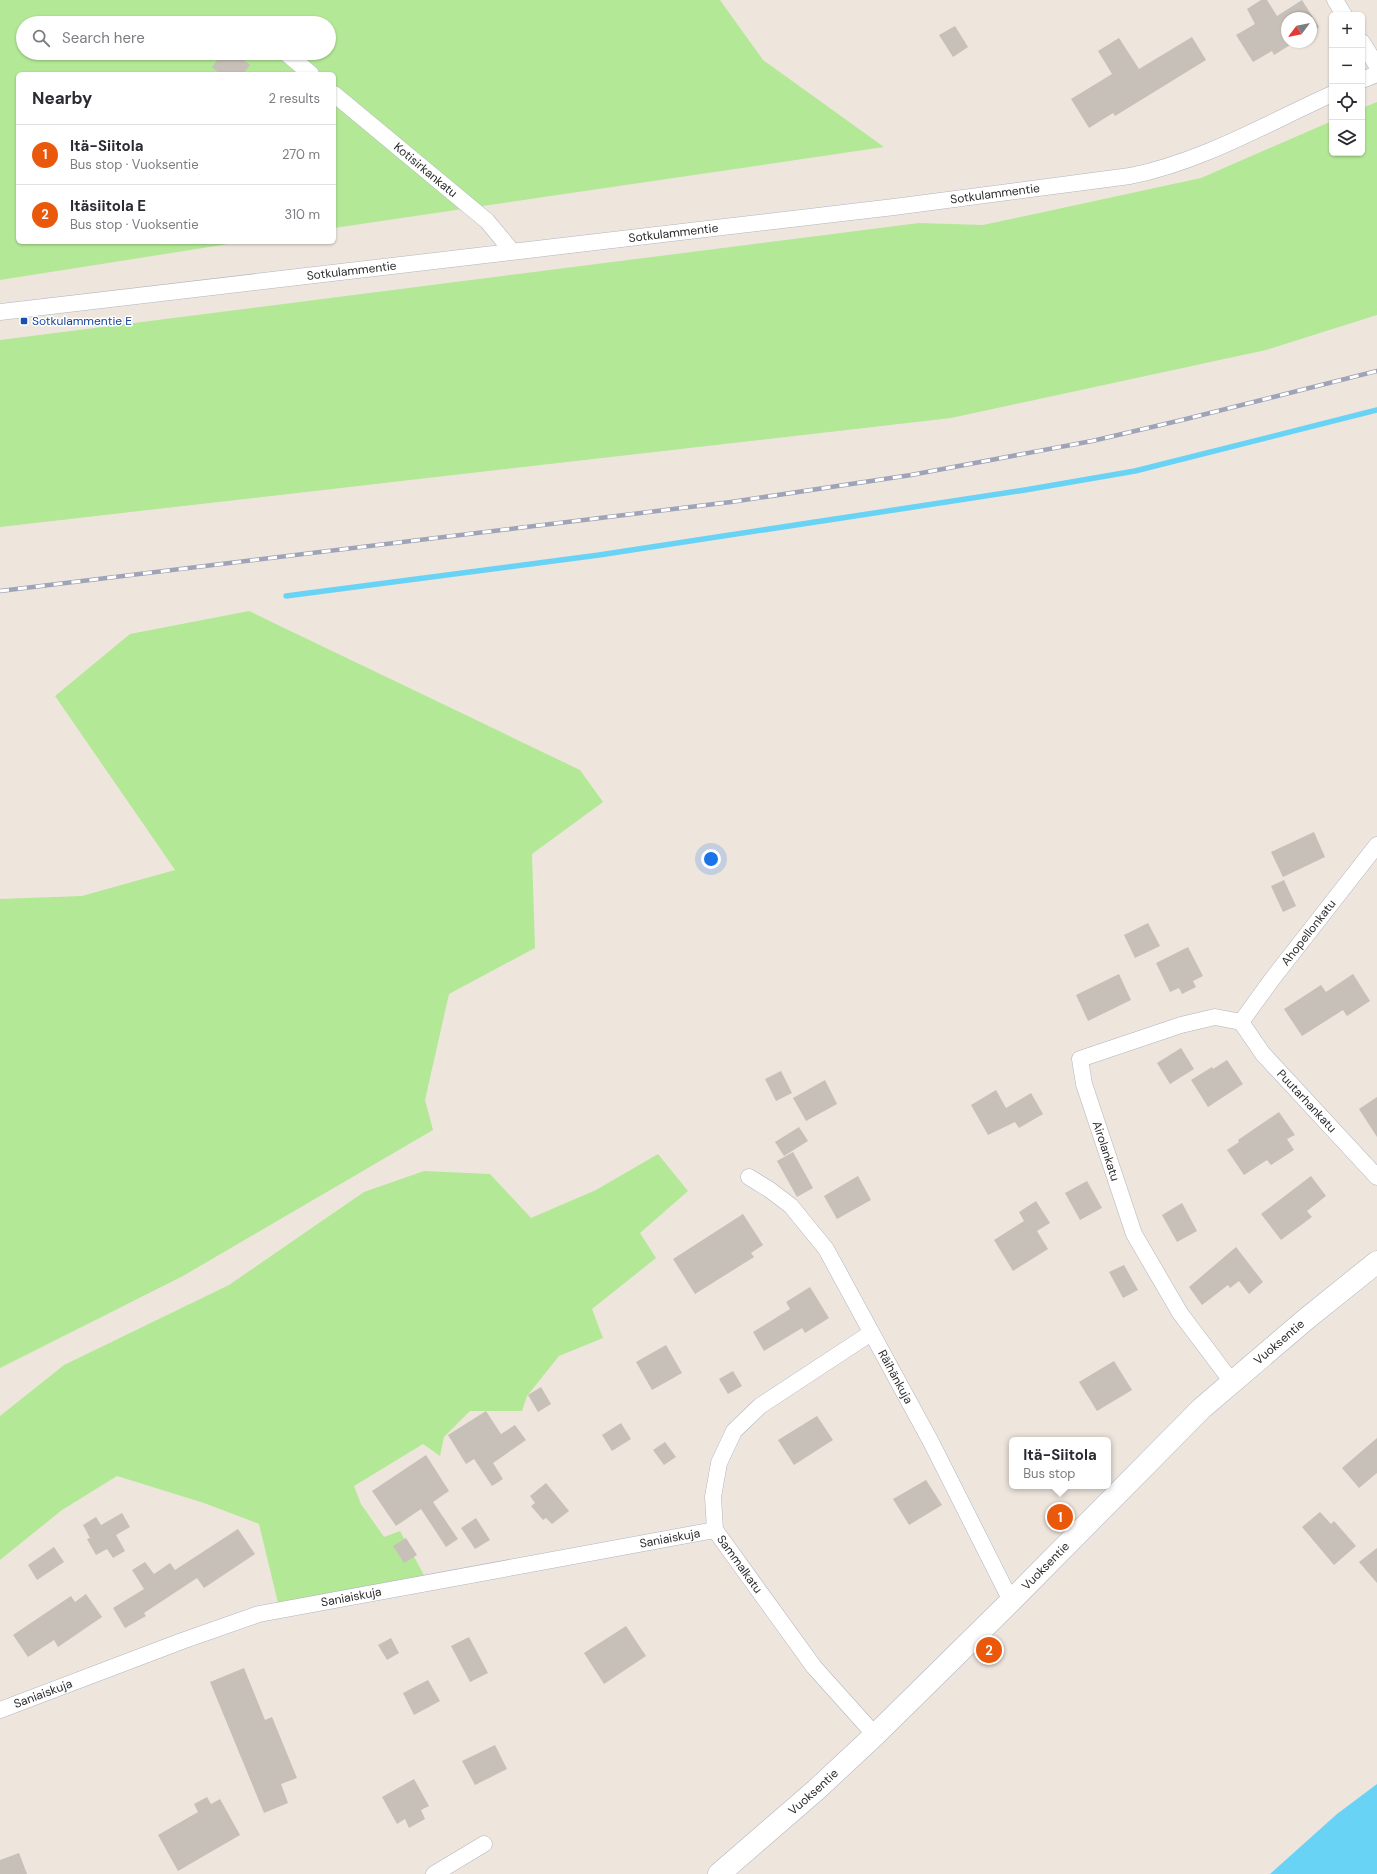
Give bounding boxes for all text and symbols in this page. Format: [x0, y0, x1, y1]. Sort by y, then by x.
north arrow [1281, 12, 1317, 48]
map controls [1329, 12, 1365, 156]
button: + [1329, 12, 1365, 48]
search box [16, 16, 336, 60]
icon: search [30, 27, 52, 49]
text: Search here [62, 28, 145, 48]
button: − [1329, 48, 1365, 84]
button: locate [1329, 84, 1365, 120]
text: Nearby [32, 87, 92, 109]
text: 2 results [269, 90, 320, 107]
button: layers [1329, 120, 1365, 156]
text: Itä-Siitola [70, 136, 144, 156]
street label: Kotisirkankatu [390, 139, 461, 201]
text: 1 [43, 146, 47, 163]
text: 270 m [282, 146, 320, 163]
text: Bus stop · Vuoksentie [70, 156, 199, 173]
street label: Sotkulammentie [949, 180, 1041, 208]
text: Itäsiitola E [70, 196, 146, 216]
text: 2 [41, 206, 49, 223]
text: 310 m [285, 206, 320, 223]
text: Bus stop · Vuoksentie [70, 216, 199, 233]
street label: Sotkulammentie [628, 220, 719, 246]
street label: Sotkulammentie [306, 257, 398, 284]
place label: Sotkulammentie E [32, 313, 132, 329]
marker: Sotkulammentie E [19, 316, 29, 326]
your location [701, 849, 721, 869]
street label: Ahopellonkatu [1278, 896, 1339, 969]
street label: Puutarhankatu [1273, 1066, 1340, 1136]
street label: Airolankatu [1089, 1119, 1123, 1183]
street label: Vuoksentie [1251, 1316, 1308, 1368]
street label: Räihänkuja [874, 1347, 917, 1407]
popup [1009, 1437, 1111, 1489]
text: Itä-Siitola [1023, 1445, 1097, 1465]
text: Bus stop [1023, 1465, 1076, 1482]
pin: 1 [1047, 1502, 1073, 1532]
street label: Saniaiskuja [638, 1525, 701, 1552]
street label: Sammalkatu [713, 1532, 766, 1597]
street label: Vuoksentie [1018, 1538, 1073, 1594]
street label: Saniaiskuja [320, 1584, 383, 1610]
pin: 2 [976, 1635, 1002, 1665]
street label: Saniaiskuja [12, 1675, 74, 1712]
street label: Vuoksentie [785, 1765, 842, 1818]

